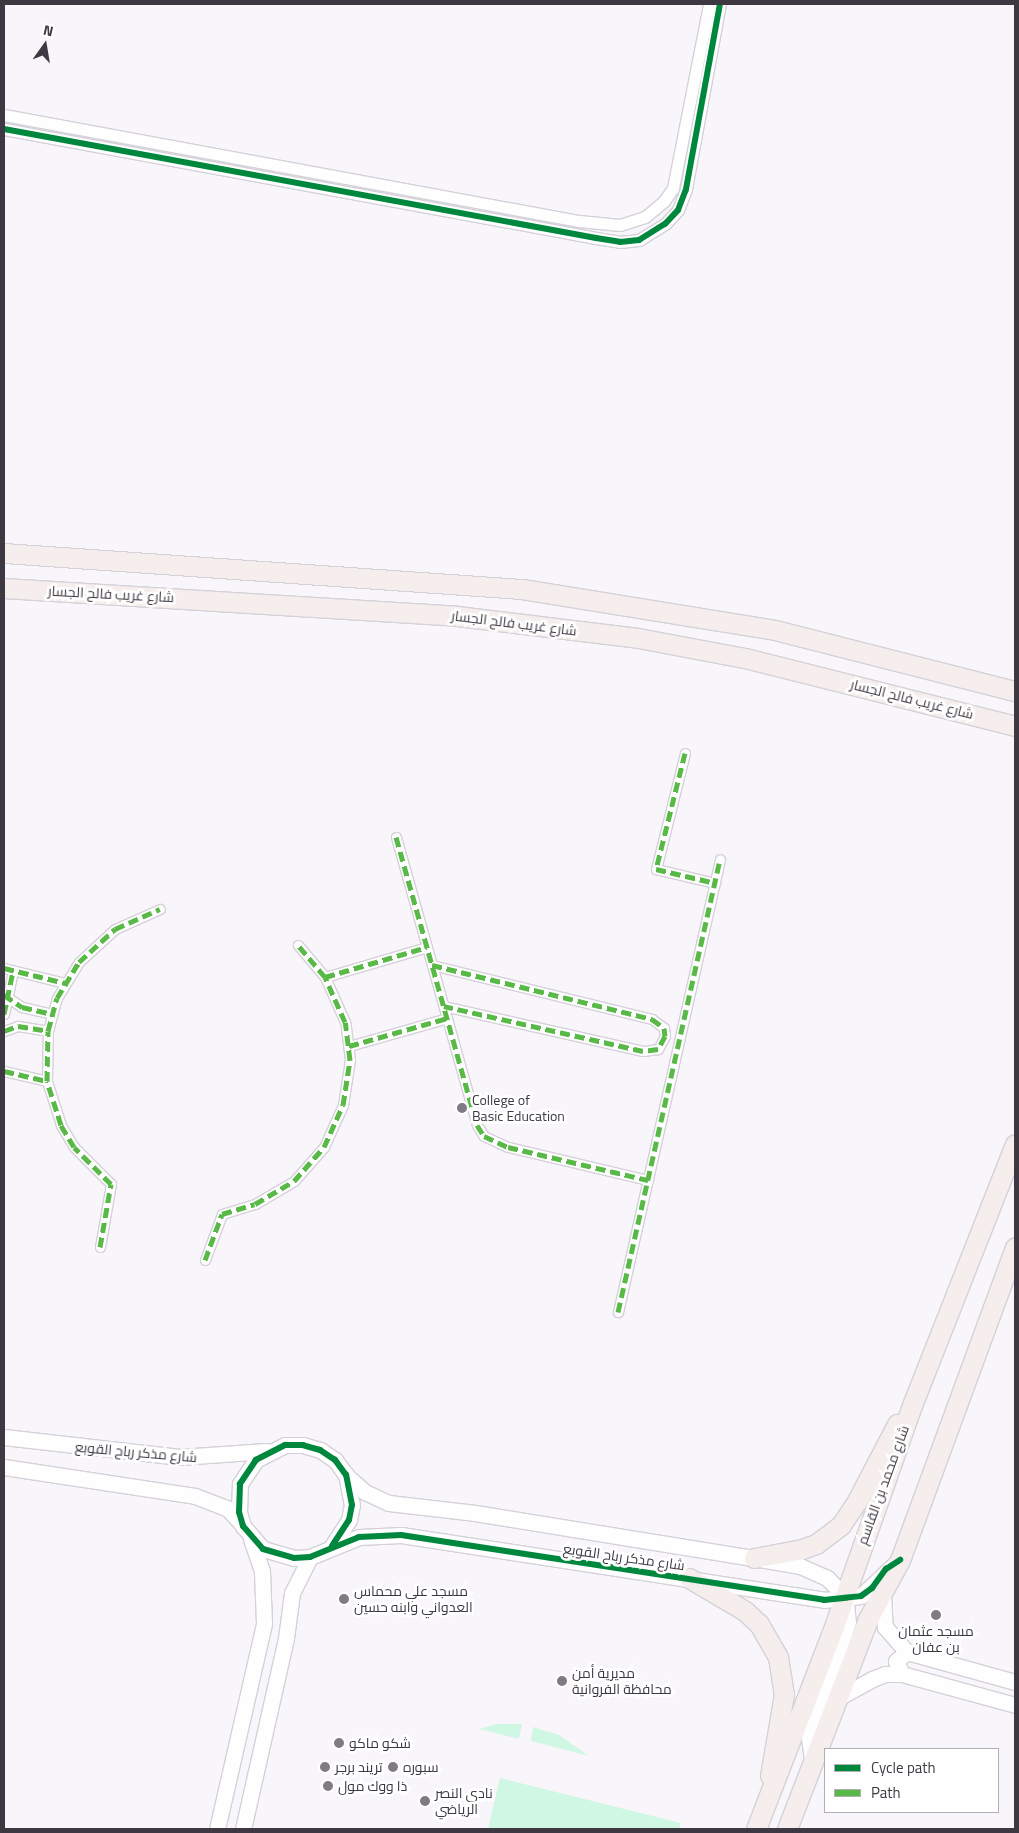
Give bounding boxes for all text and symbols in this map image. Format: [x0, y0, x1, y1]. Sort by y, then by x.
text: N [41, 19, 56, 41]
north arrow [20, 20, 70, 70]
street label: شارع غريب فالح الجسار [47, 582, 175, 606]
street label: شارع غريب فالح الجسار [450, 607, 578, 639]
street label: شارع غريب فالح الجسار [849, 676, 975, 722]
place label: College of Basic Education [472, 1092, 565, 1124]
marker: College of Basic Education [456, 1102, 468, 1114]
street label: شارع محمد بن القاسم [854, 1423, 912, 1547]
street label: شارع مذكر رباح القوبع [74, 1438, 198, 1466]
street label: شارع مذكر رباح القوبع [562, 1540, 686, 1574]
place label: مسجد علي محماس العدواني وابنه حسين [354, 1583, 473, 1615]
marker: مسجد علي محماس العدواني وابنه حسين [338, 1593, 350, 1605]
marker: مسجد عثمان بن عفان [930, 1609, 942, 1621]
place label: مسجد عثمان بن عفان [898, 1623, 974, 1655]
place label: مديرية أمن محافظة الفروانية [572, 1665, 672, 1698]
marker: مديرية أمن محافظة الفروانية [556, 1675, 568, 1687]
place label: شكو ماكو [349, 1735, 411, 1751]
marker: شكو ماكو [333, 1737, 345, 1749]
legend [824, 1748, 999, 1813]
text: Cycle path [871, 1756, 936, 1779]
place label: تريند برجر [335, 1759, 382, 1775]
place label: سبوره [403, 1759, 439, 1775]
marker: تريند برجر [319, 1761, 331, 1773]
marker: سبوره [387, 1761, 399, 1773]
place label: ذا ووك مول [338, 1778, 407, 1794]
marker: ذا ووك مول [322, 1780, 334, 1792]
text: Path [871, 1781, 901, 1804]
place label: نادي النصر الرياضي [435, 1785, 493, 1818]
marker: نادي النصر الرياضي [419, 1795, 431, 1807]

